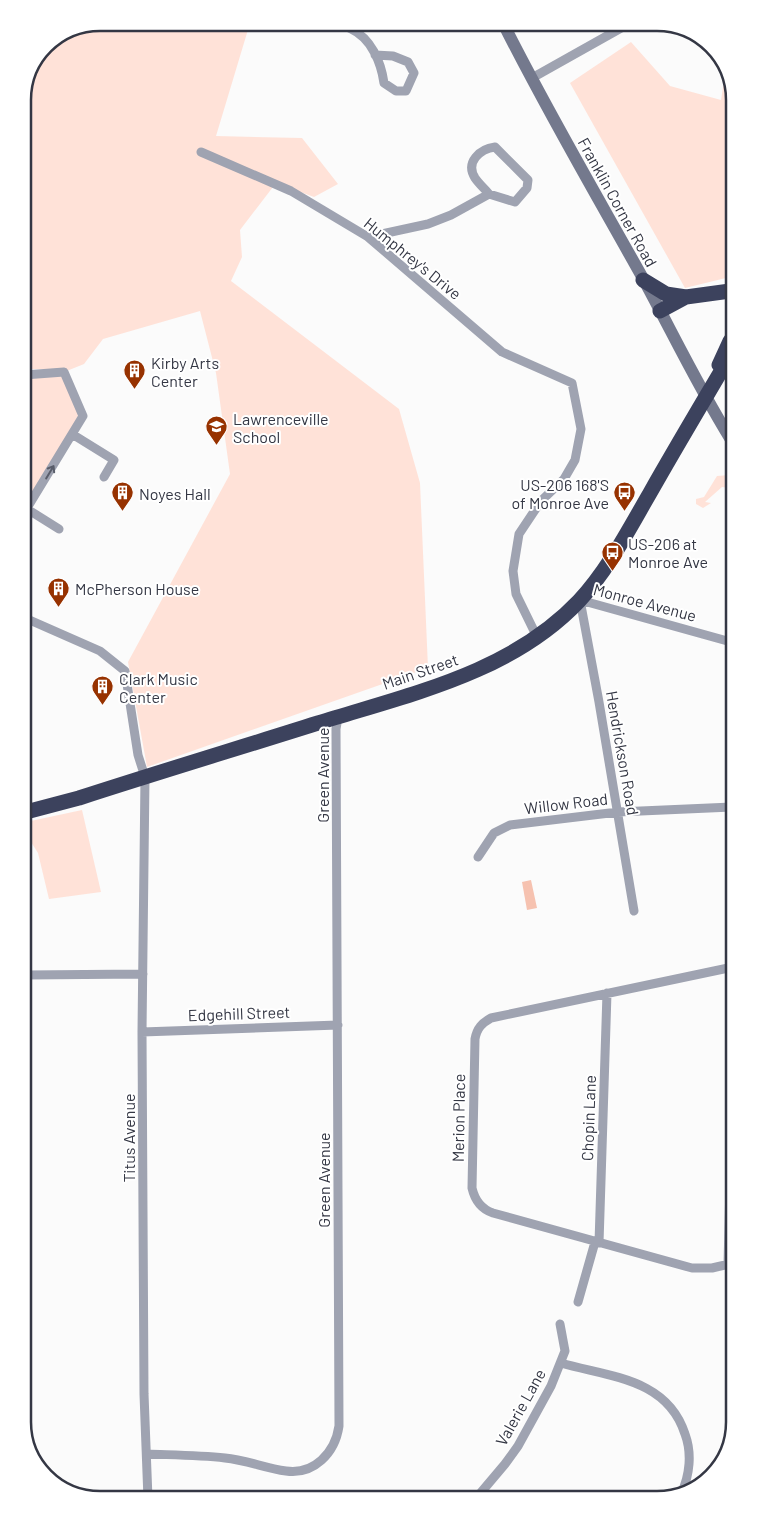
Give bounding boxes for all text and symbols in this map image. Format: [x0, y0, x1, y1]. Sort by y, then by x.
street label: Franklin Corner Road [575, 134, 661, 270]
street label: Humphrey's Drive [361, 213, 465, 303]
place label: Kirby Arts Center [151, 353, 219, 390]
building icon: Kirby Arts Center [123, 359, 147, 390]
place label: Lawrenceville School [233, 409, 329, 446]
school or university icon: Lawrenceville School [205, 415, 229, 446]
one-way arrow [45, 465, 55, 479]
place label: US-206 168'S of Monroe Ave [511, 475, 609, 512]
building icon: Noyes Hall [111, 481, 135, 512]
bus stop icon: US-206 168'S of Monroe Ave [613, 481, 637, 512]
place label: Noyes Hall [139, 484, 211, 503]
place label: US-206 at Monroe Ave [628, 534, 708, 571]
bus stop icon: US-206 at Monroe Ave [600, 540, 624, 571]
building icon: McPherson House [47, 576, 71, 607]
place label: McPherson House [75, 579, 199, 598]
street label: Monroe Avenue [591, 579, 699, 625]
street label: Main Street [379, 649, 461, 693]
place label: Clark Music Center [119, 669, 198, 706]
building icon: Clark Music Center [91, 675, 115, 706]
street label: Hendrickson Road [603, 689, 643, 817]
street label: Green Avenue [313, 727, 332, 823]
street label: Willow Road [523, 788, 609, 818]
street label: Edgehill Street [187, 1002, 291, 1024]
street label: Merion Place [448, 1074, 468, 1162]
street label: Chopin Lane [577, 1075, 599, 1161]
street label: Titus Avenue [119, 1093, 138, 1183]
street label: Green Avenue [314, 1132, 333, 1228]
street label: Valerie Lane [491, 1365, 549, 1449]

